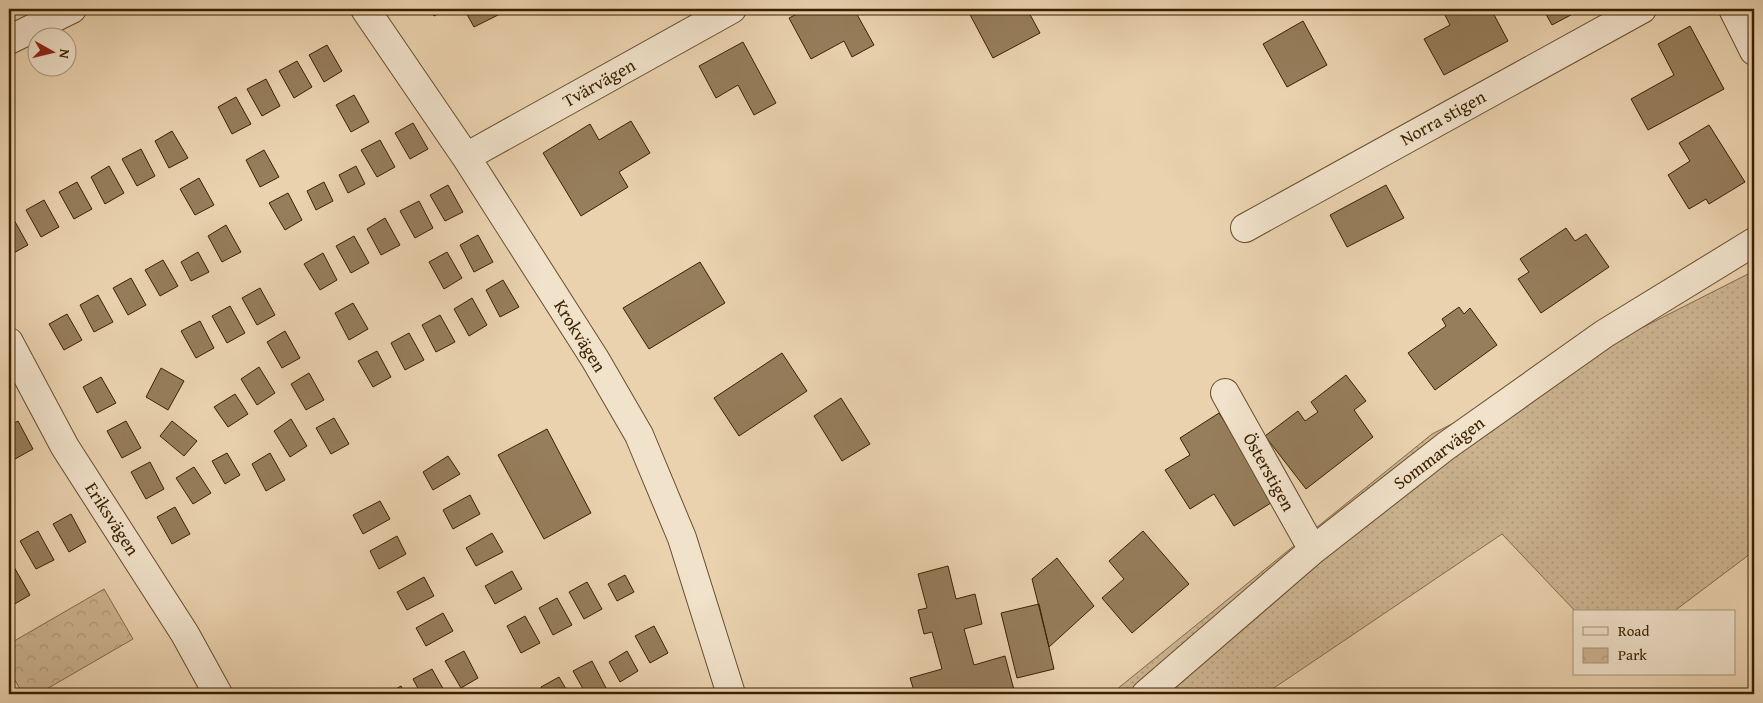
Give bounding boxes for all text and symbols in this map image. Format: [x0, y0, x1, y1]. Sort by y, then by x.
north arrow [28, 28, 78, 78]
text: N [54, 48, 75, 60]
street label: Tvärvägen [557, 51, 640, 114]
street label: Norra stigen [1395, 83, 1490, 152]
street label: Krokvägen [547, 294, 613, 377]
street label: Sommarvägen [1387, 409, 1490, 496]
street label: Österstigen [1237, 427, 1302, 516]
street label: Eriksvägen [79, 477, 146, 561]
legend [1573, 610, 1736, 676]
text: Road [1618, 620, 1649, 641]
text: Park [1618, 644, 1647, 665]

